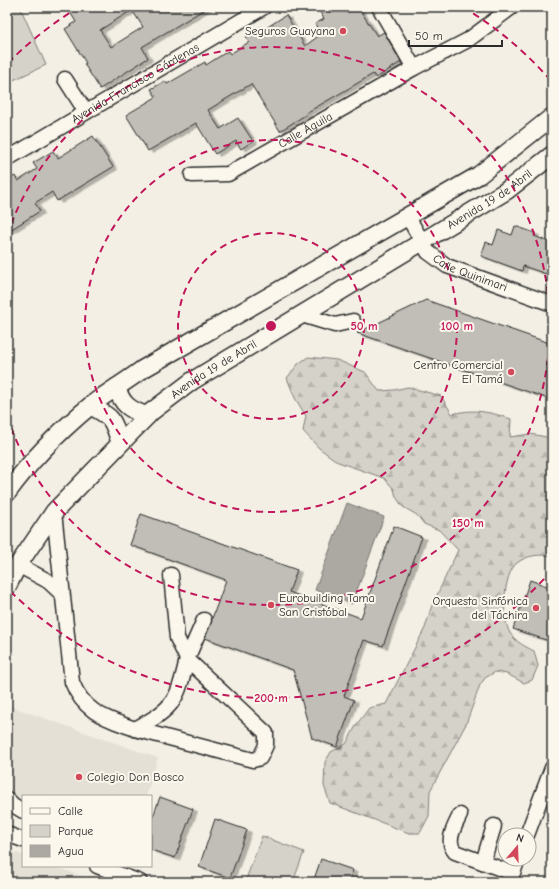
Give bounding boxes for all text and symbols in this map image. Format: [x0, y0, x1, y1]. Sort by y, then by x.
scale bar [409, 22, 502, 48]
place label: Seguros Guayana [245, 24, 335, 38]
marker: Seguros Guayana [338, 26, 348, 36]
text: 50 m [415, 29, 443, 43]
street label: Avenida Francisco Cárdenas [69, 40, 202, 126]
street label: Calle Águila [276, 109, 335, 151]
street label: Avenida 19 de Abril [444, 166, 535, 232]
street label: Calle Quinimari [430, 251, 509, 294]
centre of rings [264, 319, 278, 333]
text: 50 m [350, 319, 378, 333]
text: 100 m [441, 319, 473, 333]
street label: Avenida 19 de Abril [168, 337, 259, 402]
place label: Centro Comercial El Tamá [413, 358, 503, 386]
marker: Centro Comercial El Tamá [506, 367, 516, 377]
text: 150 m [452, 516, 484, 530]
place label: Eurobuilding Tama San Cristóbal [279, 591, 375, 619]
place label: Orquesta Sinfónica del Táchira [432, 594, 528, 622]
marker: Eurobuilding Tama San Cristóbal [266, 600, 276, 610]
marker: Orquesta Sinfónica del Táchira [531, 603, 541, 613]
text: 200 m [254, 691, 288, 705]
place label: Colegio Don Bosco [87, 770, 184, 784]
marker: Colegio Don Bosco [74, 772, 84, 782]
legend [22, 795, 152, 867]
text: Calle [58, 804, 83, 818]
text: Parque [58, 824, 93, 838]
north arrow [497, 827, 537, 867]
text: N [515, 831, 526, 845]
text: Agua [58, 844, 84, 858]

